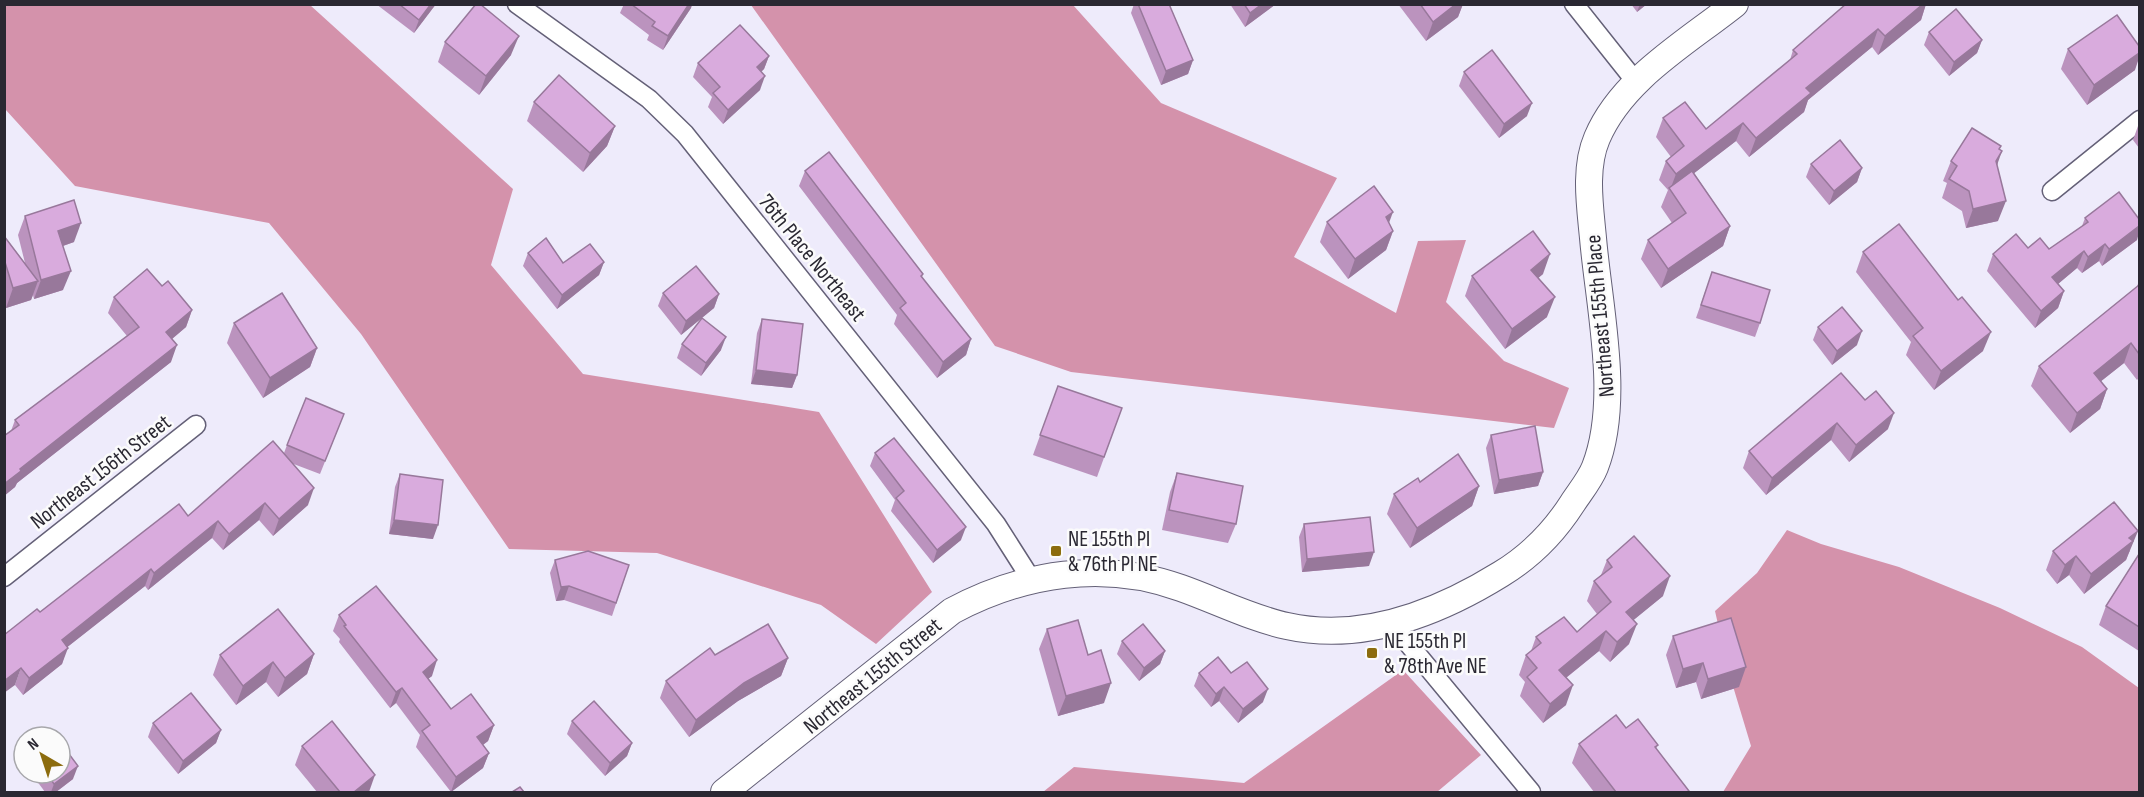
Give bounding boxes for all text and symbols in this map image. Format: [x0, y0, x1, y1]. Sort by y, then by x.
street label: 76th Place Northeast [752, 189, 872, 327]
street label: Northeast 155th Place [1580, 234, 1621, 398]
street label: Northeast 156th Street [25, 409, 177, 535]
place label: NE 155th Pl & 76th Pl NE [1068, 526, 1158, 578]
marker: NE 155th Pl & 76th Pl NE [1049, 544, 1063, 558]
street label: Northeast 155th Street [798, 612, 948, 740]
place label: NE 155th Pl & 78th Ave NE [1384, 628, 1487, 680]
marker: NE 155th Pl & 78th Ave NE [1365, 646, 1379, 660]
north arrow [12, 725, 72, 785]
text: N [24, 734, 43, 755]

